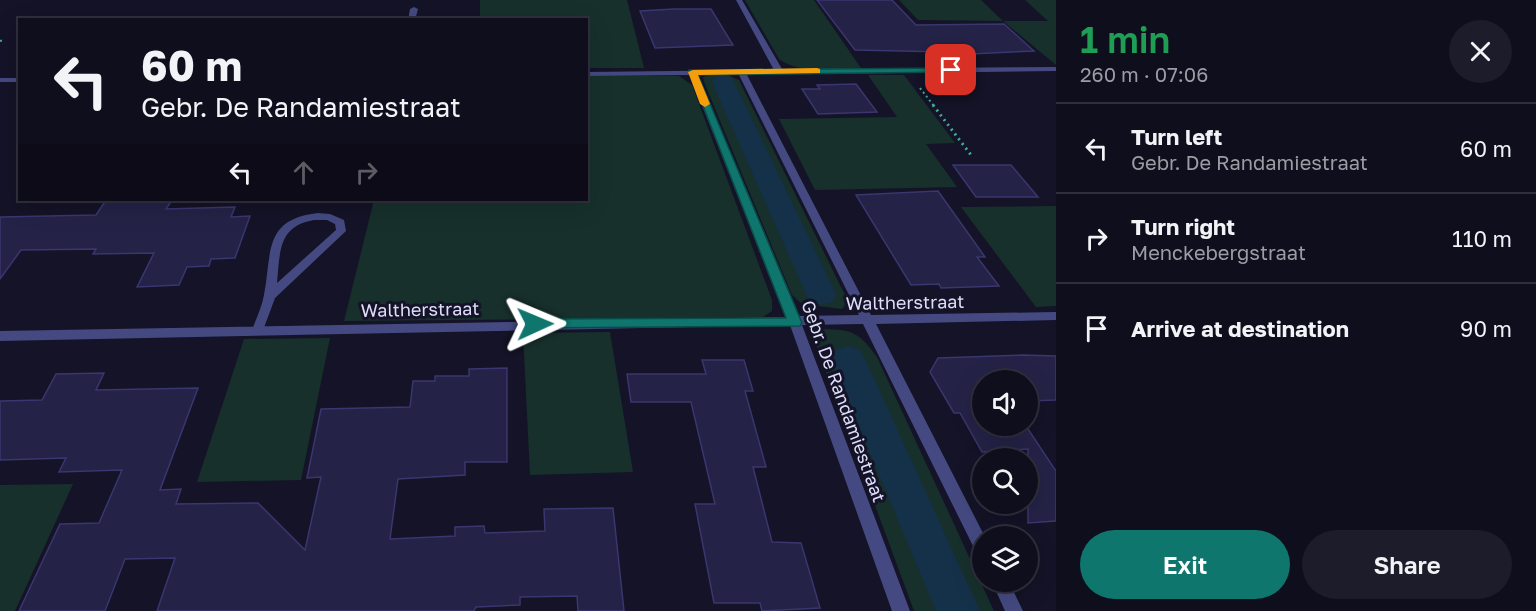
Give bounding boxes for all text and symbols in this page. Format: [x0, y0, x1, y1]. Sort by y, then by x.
text: 1 min [1080, 18, 1170, 61]
button: close [1449, 20, 1512, 83]
text: 60 m [141, 40, 242, 90]
icon: left [42, 42, 120, 120]
pin [925, 44, 976, 95]
icon: arrive [934, 53, 967, 86]
text: 260 m · 07:06 [1080, 62, 1208, 86]
text: Gebr. De Randamiestraat [141, 91, 461, 123]
text: Turn left [1131, 123, 1222, 150]
icon: left [1080, 132, 1113, 165]
text: 60 m [1460, 135, 1512, 162]
text: Gebr. De Randamiestraat [1131, 150, 1368, 174]
icon: left [224, 156, 257, 189]
icon: ahead [287, 156, 320, 189]
icon: right [350, 156, 383, 189]
text: Turn right [1131, 213, 1235, 240]
icon: right [1080, 222, 1113, 255]
text: 110 m [1452, 225, 1512, 252]
text: Menckebergstraat [1131, 240, 1306, 264]
street label: Waltherstraat [845, 290, 965, 314]
position arrow [503, 292, 567, 356]
street label: Waltherstraat [360, 297, 480, 321]
street label: Gebr. De Randamiestraat [797, 297, 891, 505]
icon: arrive [1080, 312, 1113, 345]
text: Arrive at destination [1131, 315, 1349, 342]
text: 90 m [1460, 315, 1512, 342]
map controls [972, 370, 1038, 592]
button: sound [972, 370, 1038, 436]
button: search [972, 448, 1038, 514]
button: layers [972, 526, 1038, 592]
button: Exit [1080, 530, 1290, 599]
button: Share [1302, 530, 1512, 599]

